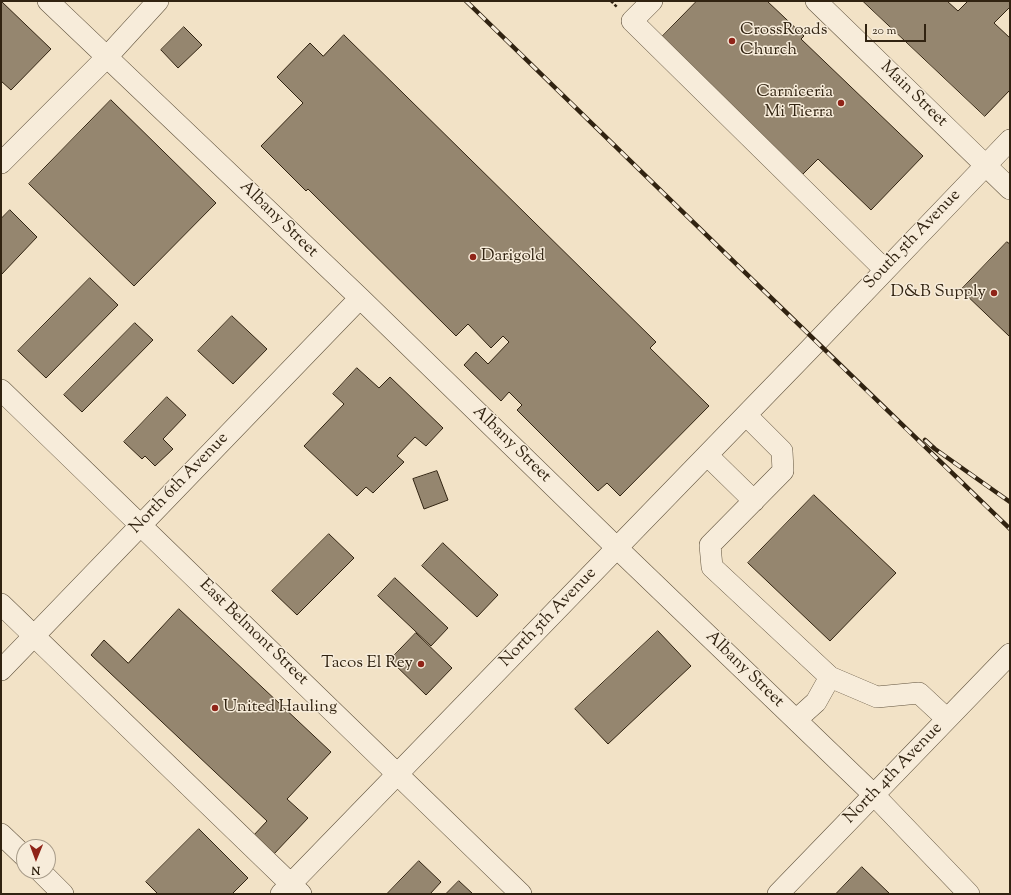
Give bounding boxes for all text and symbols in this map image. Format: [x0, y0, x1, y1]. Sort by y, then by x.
scale bar [867, 16, 928, 42]
place label: CrossRoads Church [740, 21, 827, 61]
text: 20 m [872, 22, 896, 40]
marker: CrossRoads Church [727, 36, 737, 46]
street label: Main Street [875, 58, 951, 132]
place label: Carniceria Mi Tierra [756, 83, 833, 123]
marker: Carniceria Mi Tierra [836, 98, 846, 108]
street label: Albany Street [234, 177, 322, 263]
street label: South 5th Avenue [860, 186, 966, 294]
place label: Darigold [481, 247, 545, 267]
marker: Darigold [468, 252, 478, 262]
place label: D&B Supply [891, 283, 986, 303]
marker: D&B Supply [989, 288, 999, 298]
street label: Albany Street [467, 402, 555, 488]
street label: North 6th Avenue [126, 429, 234, 539]
street label: North 5th Avenue [496, 564, 602, 672]
street label: East Belmont Street [194, 576, 312, 690]
street label: Albany Street [700, 627, 788, 713]
place label: Tacos El Rey [321, 654, 413, 674]
marker: Tacos El Rey [416, 659, 426, 669]
place label: United Hauling [223, 698, 337, 718]
marker: United Hauling [210, 703, 220, 713]
street label: North 4th Avenue [840, 719, 948, 829]
north arrow [16, 839, 56, 879]
text: N [31, 862, 40, 878]

